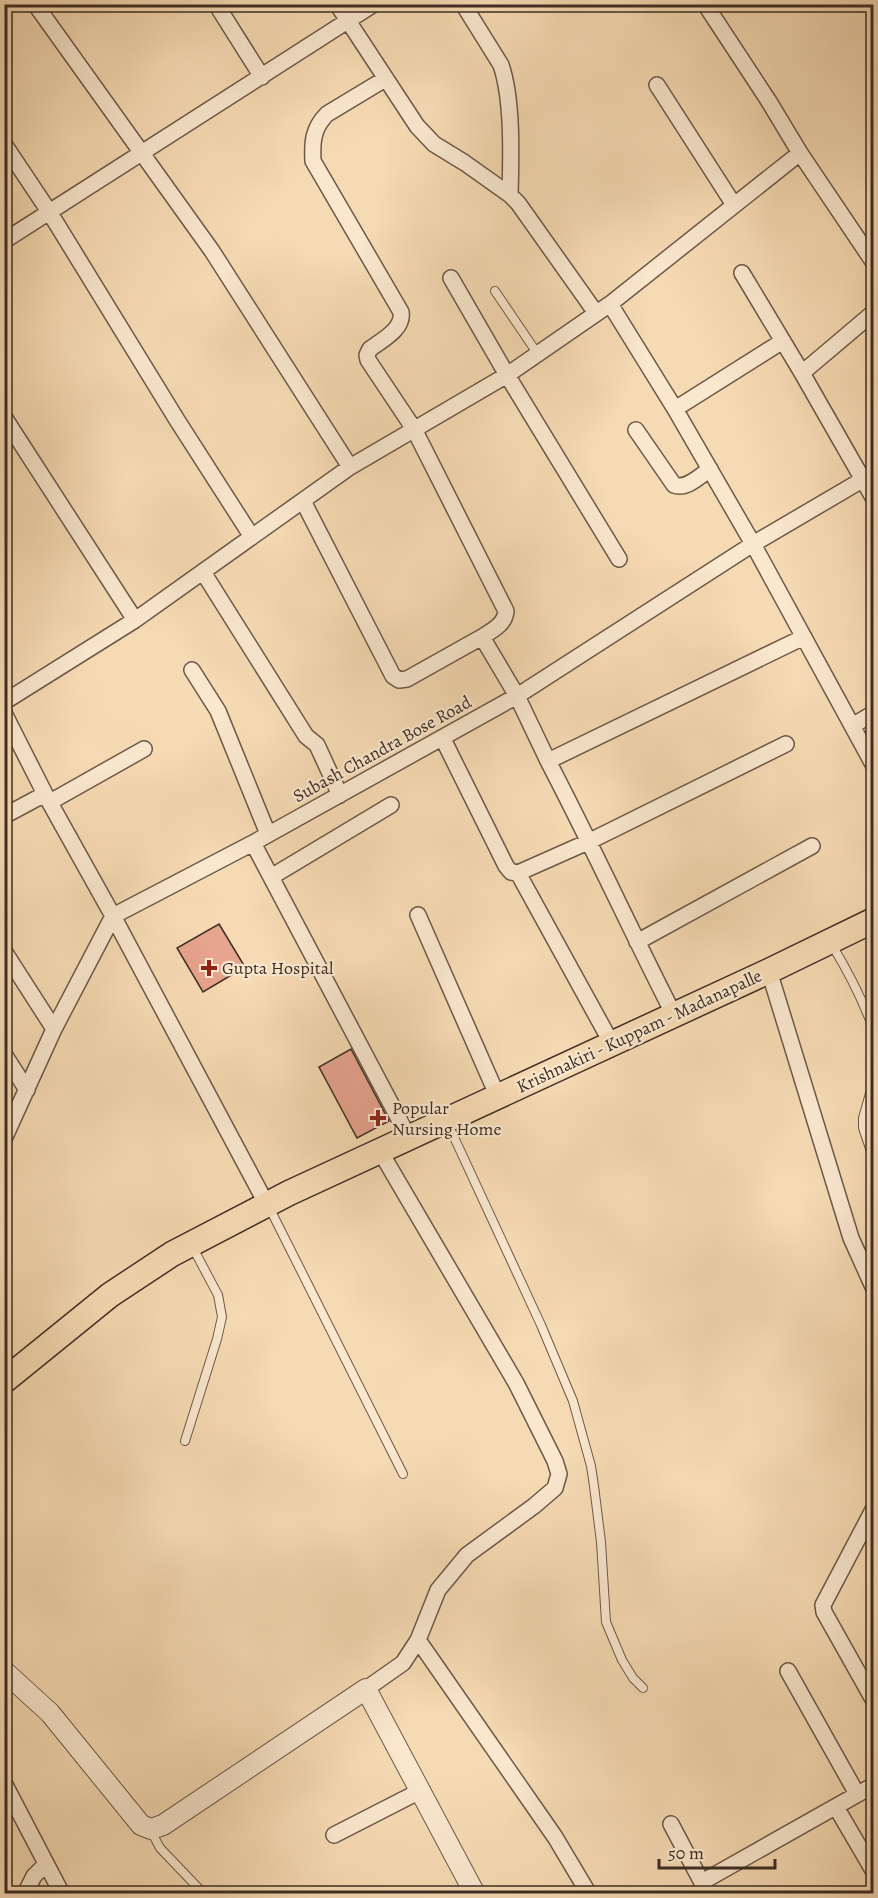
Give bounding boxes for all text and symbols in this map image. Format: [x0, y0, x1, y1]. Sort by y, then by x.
street label: Subash Chandra Bose Road [288, 690, 476, 808]
place label: Gupta Hospital [222, 956, 334, 980]
marker: Gupta Hospital [200, 959, 218, 977]
street label: Krishnakiri - Kuppam - Madanapalle [512, 963, 766, 1099]
place label: Popular Nursing Home [392, 1096, 502, 1141]
marker: Popular Nursing Home [369, 1109, 387, 1127]
scale bar [659, 1832, 774, 1870]
text: 50 m [668, 1841, 704, 1865]

